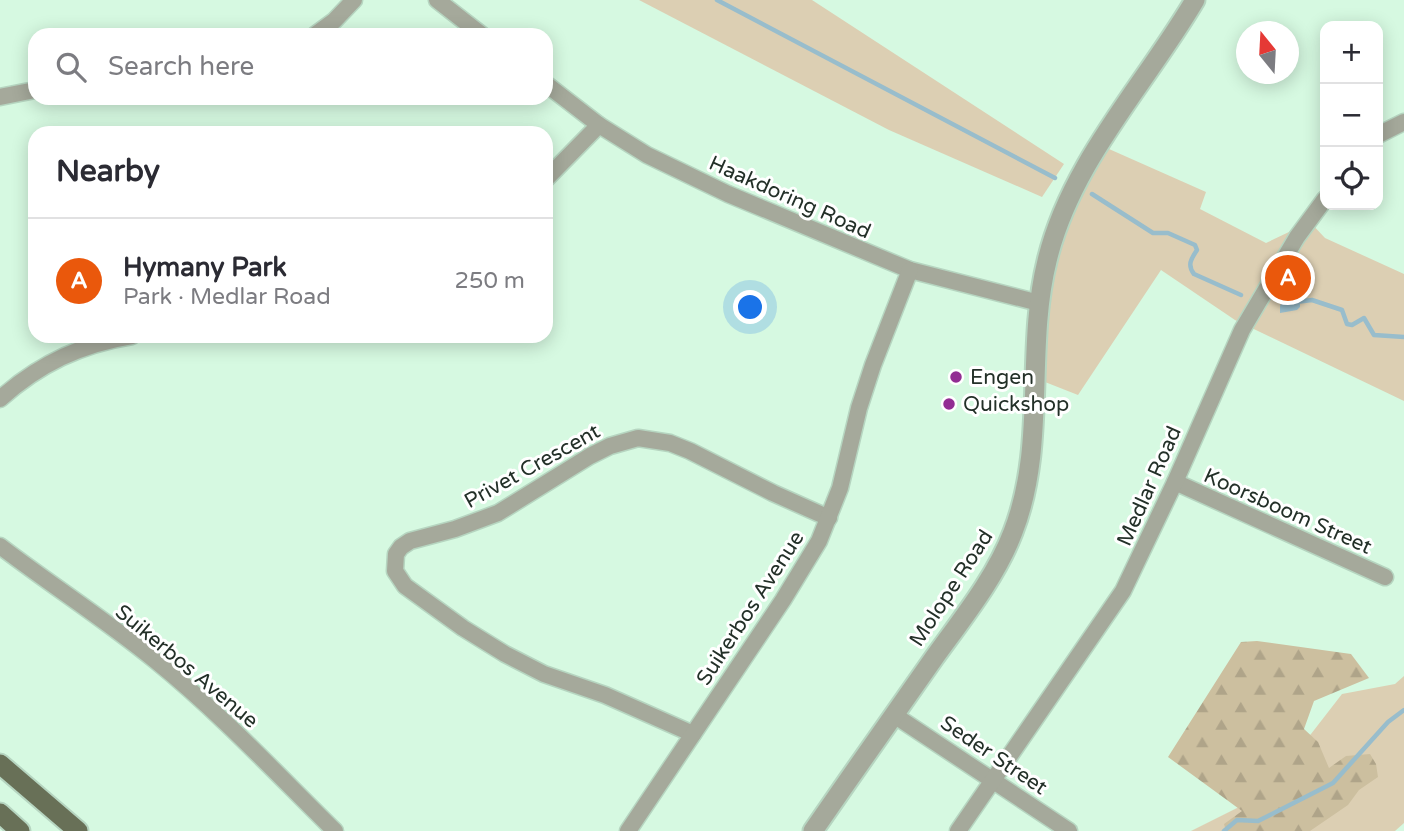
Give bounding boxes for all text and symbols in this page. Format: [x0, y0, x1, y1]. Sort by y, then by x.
north arrow [1236, 21, 1299, 84]
map controls [1320, 21, 1383, 210]
button: + [1320, 21, 1383, 84]
search box [28, 28, 553, 105]
icon: search [52, 48, 90, 86]
text: Search here [108, 51, 254, 82]
button: − [1320, 84, 1383, 147]
button: locate [1320, 147, 1383, 210]
street label: Haakdoring Road [705, 151, 874, 244]
text: Nearby [56, 153, 160, 190]
text: Hymany Park [123, 252, 287, 283]
pin: A [1265, 252, 1311, 304]
text: A [70, 267, 88, 295]
text: 250 m [455, 267, 525, 295]
text: Park · Medlar Road [123, 283, 331, 311]
your location [733, 290, 767, 324]
place label: Engen [970, 365, 1034, 390]
marker: Engen [948, 369, 964, 385]
place label: Quickshop [963, 392, 1069, 417]
marker: Quickshop [941, 396, 957, 412]
street label: Privet Crescent [460, 419, 604, 514]
street label: Medlar Road [1112, 422, 1187, 550]
street label: Koorsboom Street [1200, 463, 1376, 560]
street label: Molope Road [904, 525, 998, 651]
street label: Suikerbos Avenue [691, 526, 810, 690]
street label: Suikerbos Avenue [110, 599, 263, 733]
street label: Seder Street [936, 711, 1052, 800]

